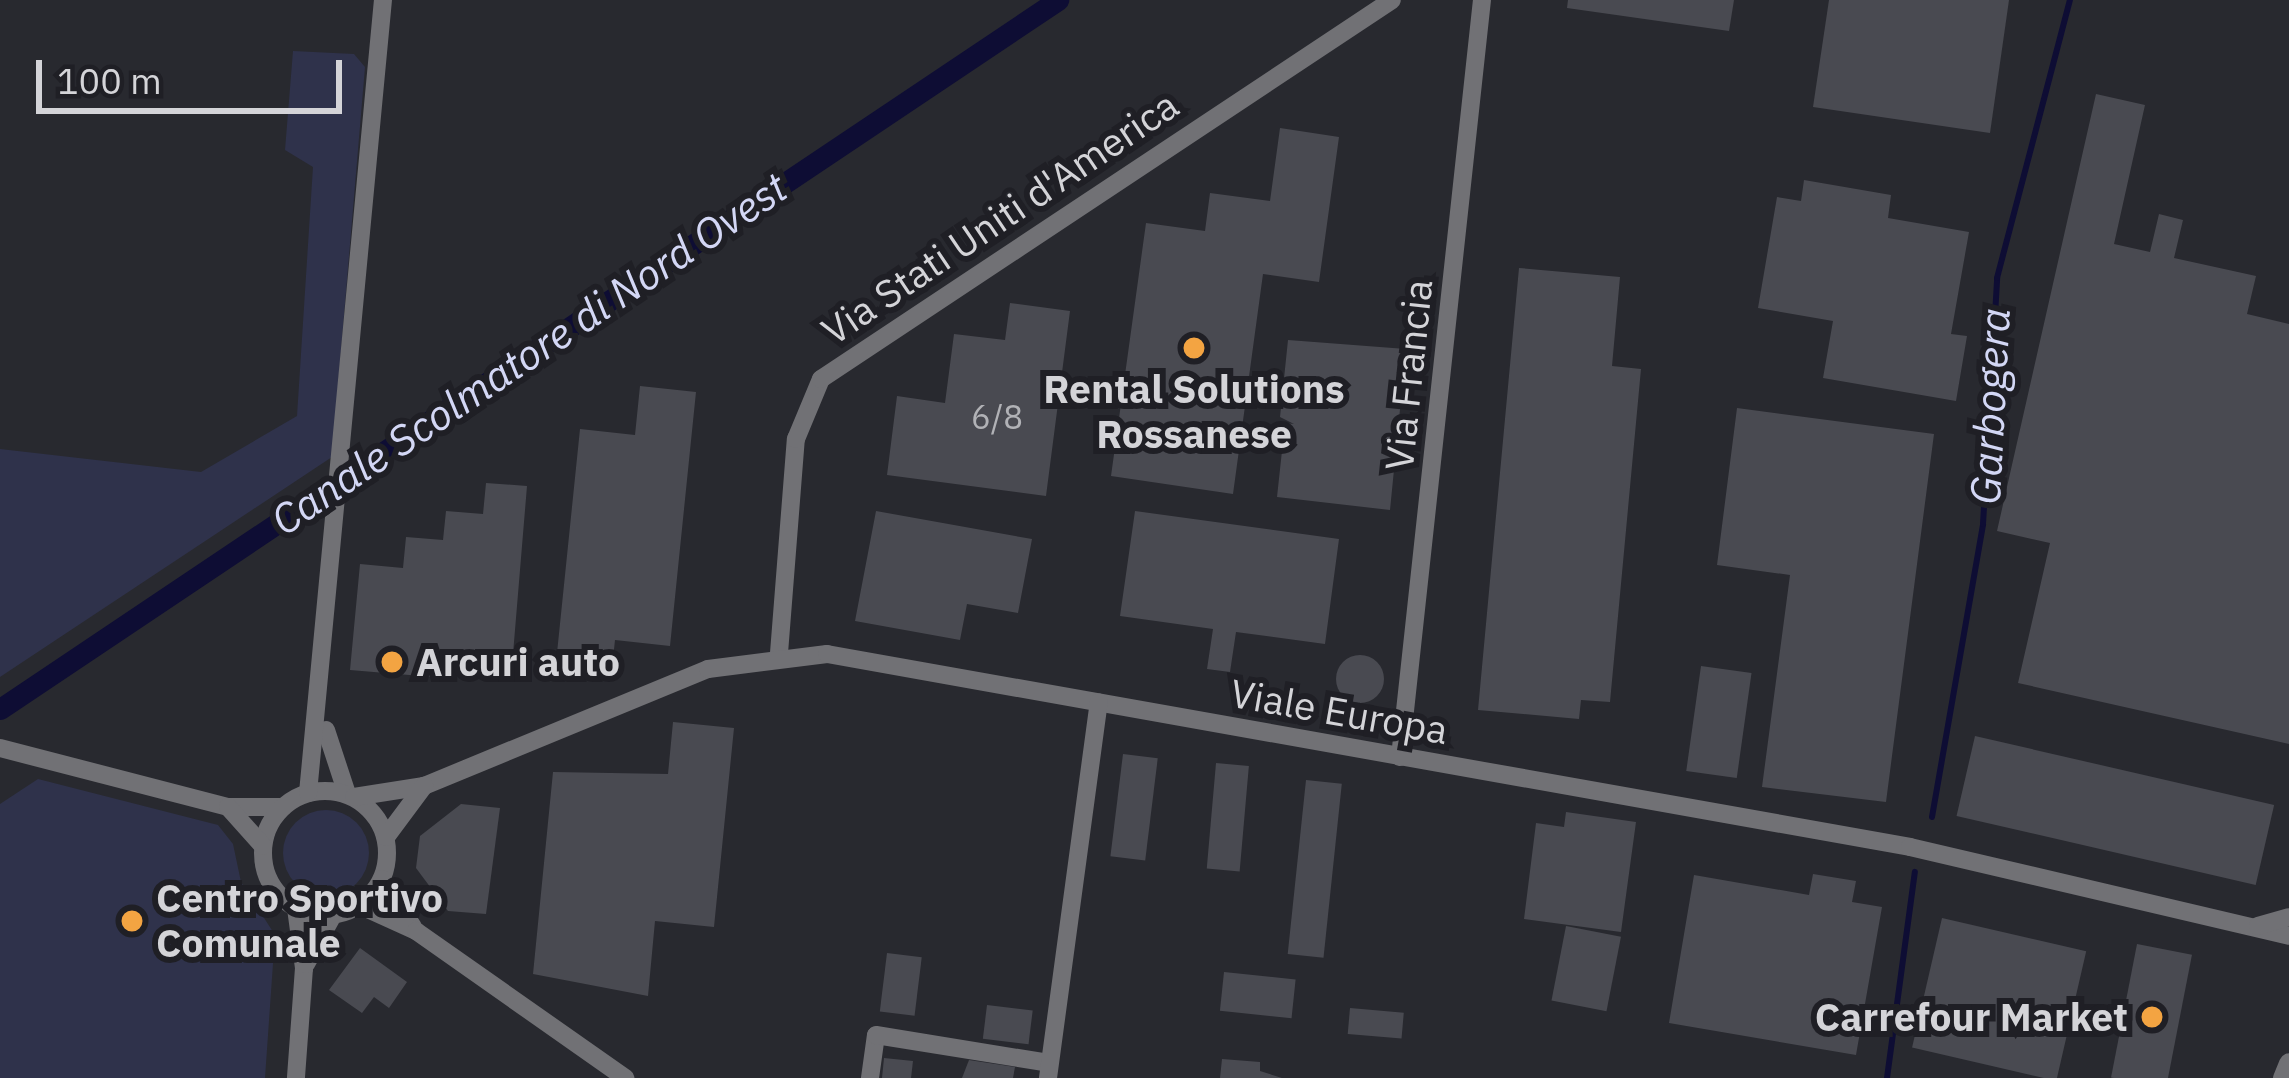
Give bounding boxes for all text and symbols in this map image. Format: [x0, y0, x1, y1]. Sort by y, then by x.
scale bar [42, 36, 348, 110]
text: 100 m [57, 57, 162, 104]
street label: Via Stati Uniti d'America [813, 81, 1187, 355]
water label: Canale Scolmatore di Nord Ovest [262, 162, 796, 546]
street label: Via Francia [1376, 277, 1442, 473]
water label: Garbogera [1960, 306, 2020, 506]
marker: Rental Solutions Rossanese [1181, 335, 1207, 361]
place label: Rental Solutions Rossanese [1043, 367, 1345, 458]
house number: 6/8 [971, 397, 1023, 437]
place label: Arcuri auto [416, 639, 620, 685]
marker: Arcuri auto [379, 649, 405, 675]
street label: Viale Europa [1227, 670, 1451, 754]
place label: Centro Sportivo Comunale [156, 876, 443, 967]
marker: Centro Sportivo Comunale [119, 908, 145, 934]
place label: Carrefour Market [1815, 994, 2128, 1040]
marker: Carrefour Market [2139, 1004, 2165, 1030]

